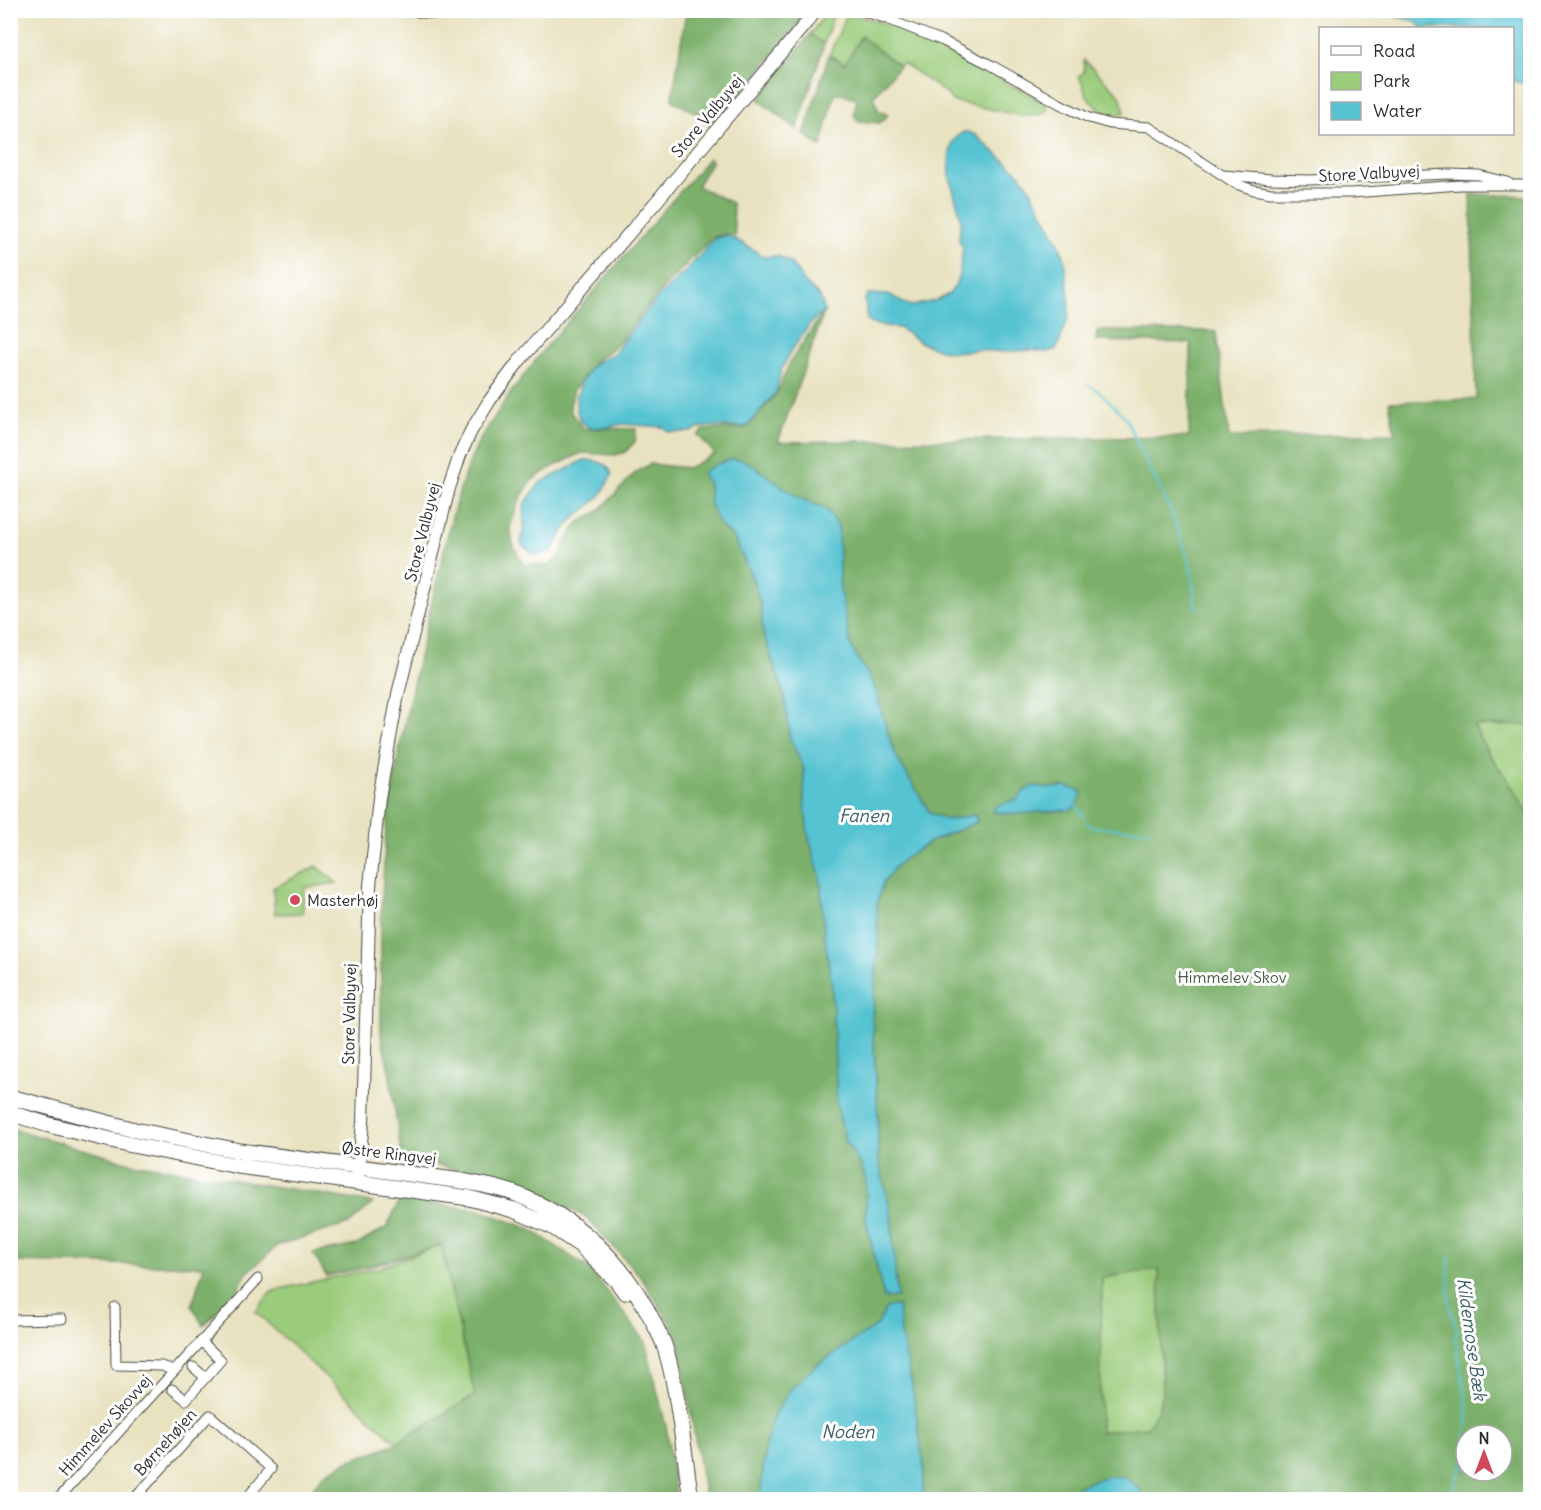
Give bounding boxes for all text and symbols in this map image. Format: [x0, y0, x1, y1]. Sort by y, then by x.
legend [1319, 27, 1514, 135]
text: Road [1373, 39, 1416, 62]
text: Park [1373, 69, 1410, 92]
street label: Store Valbyvej [667, 71, 747, 161]
text: Water [1373, 99, 1423, 122]
street label: Store Valbyvej [1318, 160, 1420, 186]
street label: Store Valbyvej [400, 480, 444, 584]
water label: Fanen [839, 804, 890, 827]
place label: Masterhøj [307, 890, 378, 910]
marker: Masterhøj [288, 893, 302, 907]
street label: Store Valbyvej [338, 963, 360, 1065]
park label: Himmelev Skov [1177, 967, 1287, 987]
street label: Østre Ringvej [341, 1137, 437, 1169]
water label: Kildemose Bæk [1452, 1276, 1492, 1404]
street label: Himmelev Skovvej [54, 1370, 156, 1480]
street label: Børnehøjen [130, 1404, 200, 1480]
water label: Noden [821, 1420, 875, 1443]
north arrow [1454, 1423, 1514, 1483]
text: N [1478, 1428, 1490, 1448]

